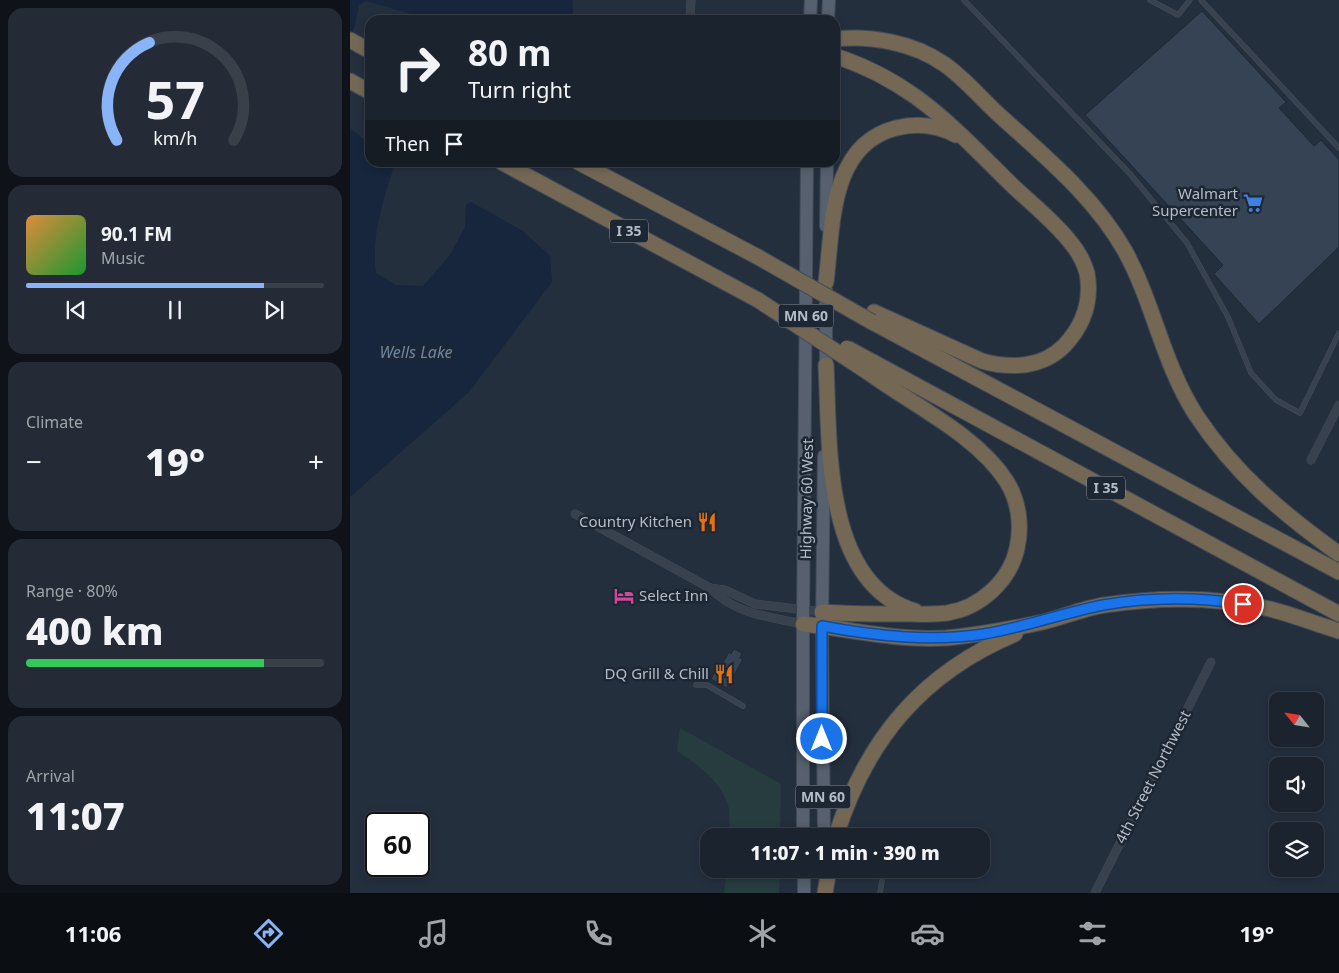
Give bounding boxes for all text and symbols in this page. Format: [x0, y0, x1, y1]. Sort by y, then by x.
text: 80 m [468, 29, 551, 76]
icon: right [385, 35, 450, 100]
text: 57 [145, 63, 205, 134]
text: Turn right [468, 74, 571, 104]
text: km/h [153, 126, 197, 150]
icon: arrive [440, 130, 468, 158]
text: Then [385, 131, 430, 157]
place label: Walmart Supercenter [1152, 183, 1239, 220]
supermarket icon: Walmart Supercenter [1242, 192, 1264, 214]
road number: I 35 [610, 220, 648, 242]
text: 90.1 FM [101, 221, 172, 247]
text: Music [101, 247, 145, 269]
icon: previous [62, 296, 90, 324]
icon: pause [161, 296, 189, 324]
icon: next [260, 296, 288, 324]
road number: MN 60 [778, 304, 834, 328]
water label: Wells Lake [379, 341, 453, 363]
text: Climate [26, 411, 83, 433]
text: 19° [145, 435, 205, 487]
street label: Highway 60 West [795, 438, 817, 560]
text: − [26, 442, 42, 480]
text: + [308, 442, 324, 480]
road number: I 35 [1087, 476, 1125, 499]
place label: Country Kitchen [579, 511, 692, 531]
restaurant icon: Country Kitchen [696, 511, 718, 533]
text: Range · 80% [26, 580, 118, 602]
pin [1222, 583, 1264, 625]
hotel icon: Select Inn [613, 585, 635, 607]
place label: Select Inn [639, 585, 708, 605]
icon: arrive [1229, 590, 1257, 618]
text: 400 km [26, 604, 164, 656]
place label: DQ Grill & Chill [605, 663, 709, 683]
restaurant icon: DQ Grill & Chill [713, 663, 735, 685]
north arrow [1269, 692, 1324, 748]
map controls [1269, 692, 1324, 877]
street label: 4th Street Northwest [1110, 706, 1195, 847]
position arrow [795, 712, 847, 764]
button: sound [1269, 757, 1324, 812]
text: Arrival [26, 765, 75, 787]
road number: MN 60 [796, 786, 850, 809]
text: 11:07 [26, 789, 125, 841]
speed limit sign: 60 [365, 812, 430, 877]
button: layers [1269, 822, 1324, 877]
text: 11:07 · 1 min · 390 m [750, 840, 940, 866]
icon: directions [251, 916, 286, 951]
icon: music [416, 916, 451, 951]
icon: phone [581, 916, 616, 951]
icon: climate [745, 916, 780, 951]
icon: car [910, 916, 945, 951]
icon: filters [1075, 916, 1110, 951]
text: 11:06 [65, 918, 121, 948]
text: 19° [1240, 918, 1274, 948]

